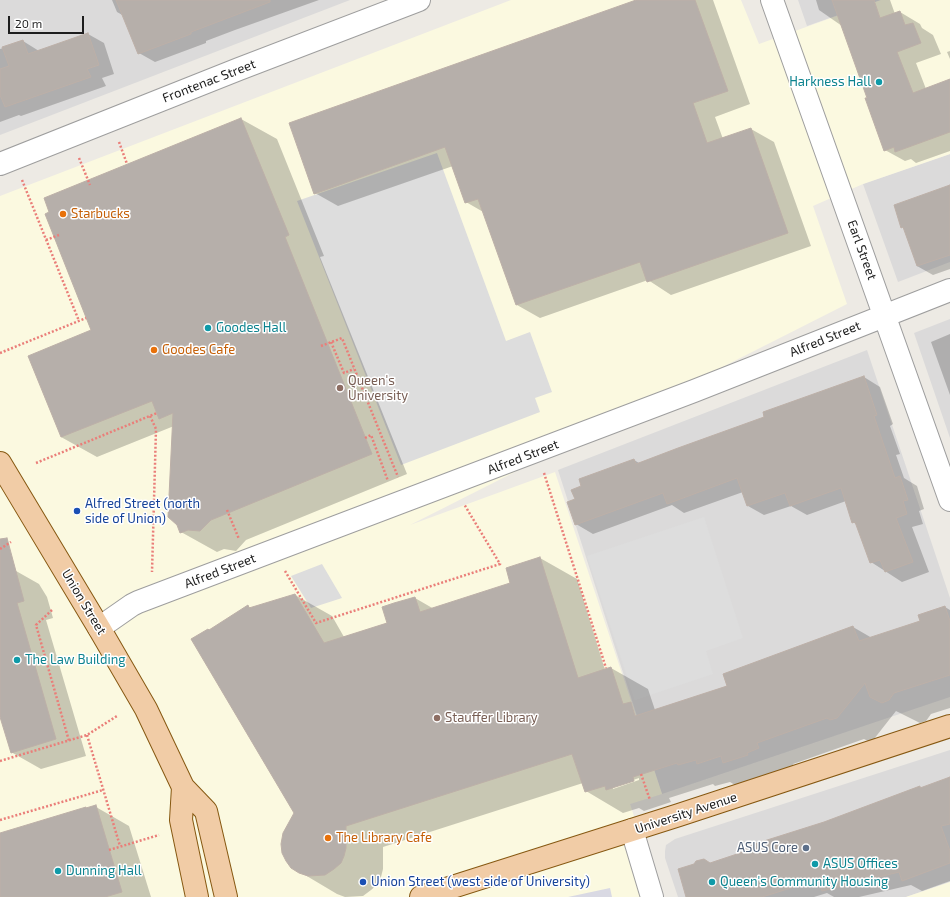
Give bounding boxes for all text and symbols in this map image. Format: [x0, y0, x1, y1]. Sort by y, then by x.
scale bar [10, 8, 86, 34]
text: 20 m [15, 16, 42, 30]
street label: Frontenac Street [160, 56, 258, 106]
place label: Harkness Hall [789, 74, 871, 90]
marker: Harkness Hall [874, 77, 884, 87]
place label: Starbucks [71, 206, 130, 222]
marker: Starbucks [58, 209, 68, 219]
street label: Earl Street [844, 218, 880, 282]
street label: Alfred Street [787, 318, 863, 360]
place label: Goodes Hall [216, 320, 286, 336]
marker: Goodes Hall [203, 323, 213, 333]
place label: Goodes Cafe [162, 342, 235, 358]
marker: Goodes Cafe [149, 345, 159, 355]
place label: Queen's University [348, 373, 408, 404]
marker: Queen's University [335, 383, 345, 393]
street label: Alfred Street [485, 436, 561, 478]
place label: Alfred Street (north side of Union) [85, 496, 200, 527]
marker: Alfred Street (north side of Union) [72, 506, 82, 516]
street label: Alfred Street [182, 550, 258, 592]
street label: Union Street [58, 567, 110, 637]
place label: The Law Building [25, 652, 125, 668]
marker: The Law Building [12, 655, 22, 665]
place label: Stauffer Library [445, 710, 538, 726]
marker: Stauffer Library [432, 713, 442, 723]
street label: University Avenue [633, 789, 739, 837]
place label: The Library Cafe [336, 830, 432, 846]
marker: The Library Cafe [323, 833, 333, 843]
place label: ASUS Core [737, 840, 798, 856]
marker: ASUS Core [801, 843, 811, 853]
place label: ASUS Offices [823, 856, 898, 872]
marker: ASUS Offices [810, 859, 820, 869]
place label: Dunning Hall [66, 863, 142, 879]
marker: Dunning Hall [53, 866, 63, 876]
place label: Union Street (west side of University) [371, 874, 590, 890]
place label: Queen's Community Housing [720, 874, 888, 890]
marker: Union Street (west side of University) [358, 877, 368, 887]
marker: Queen's Community Housing [707, 877, 717, 887]

